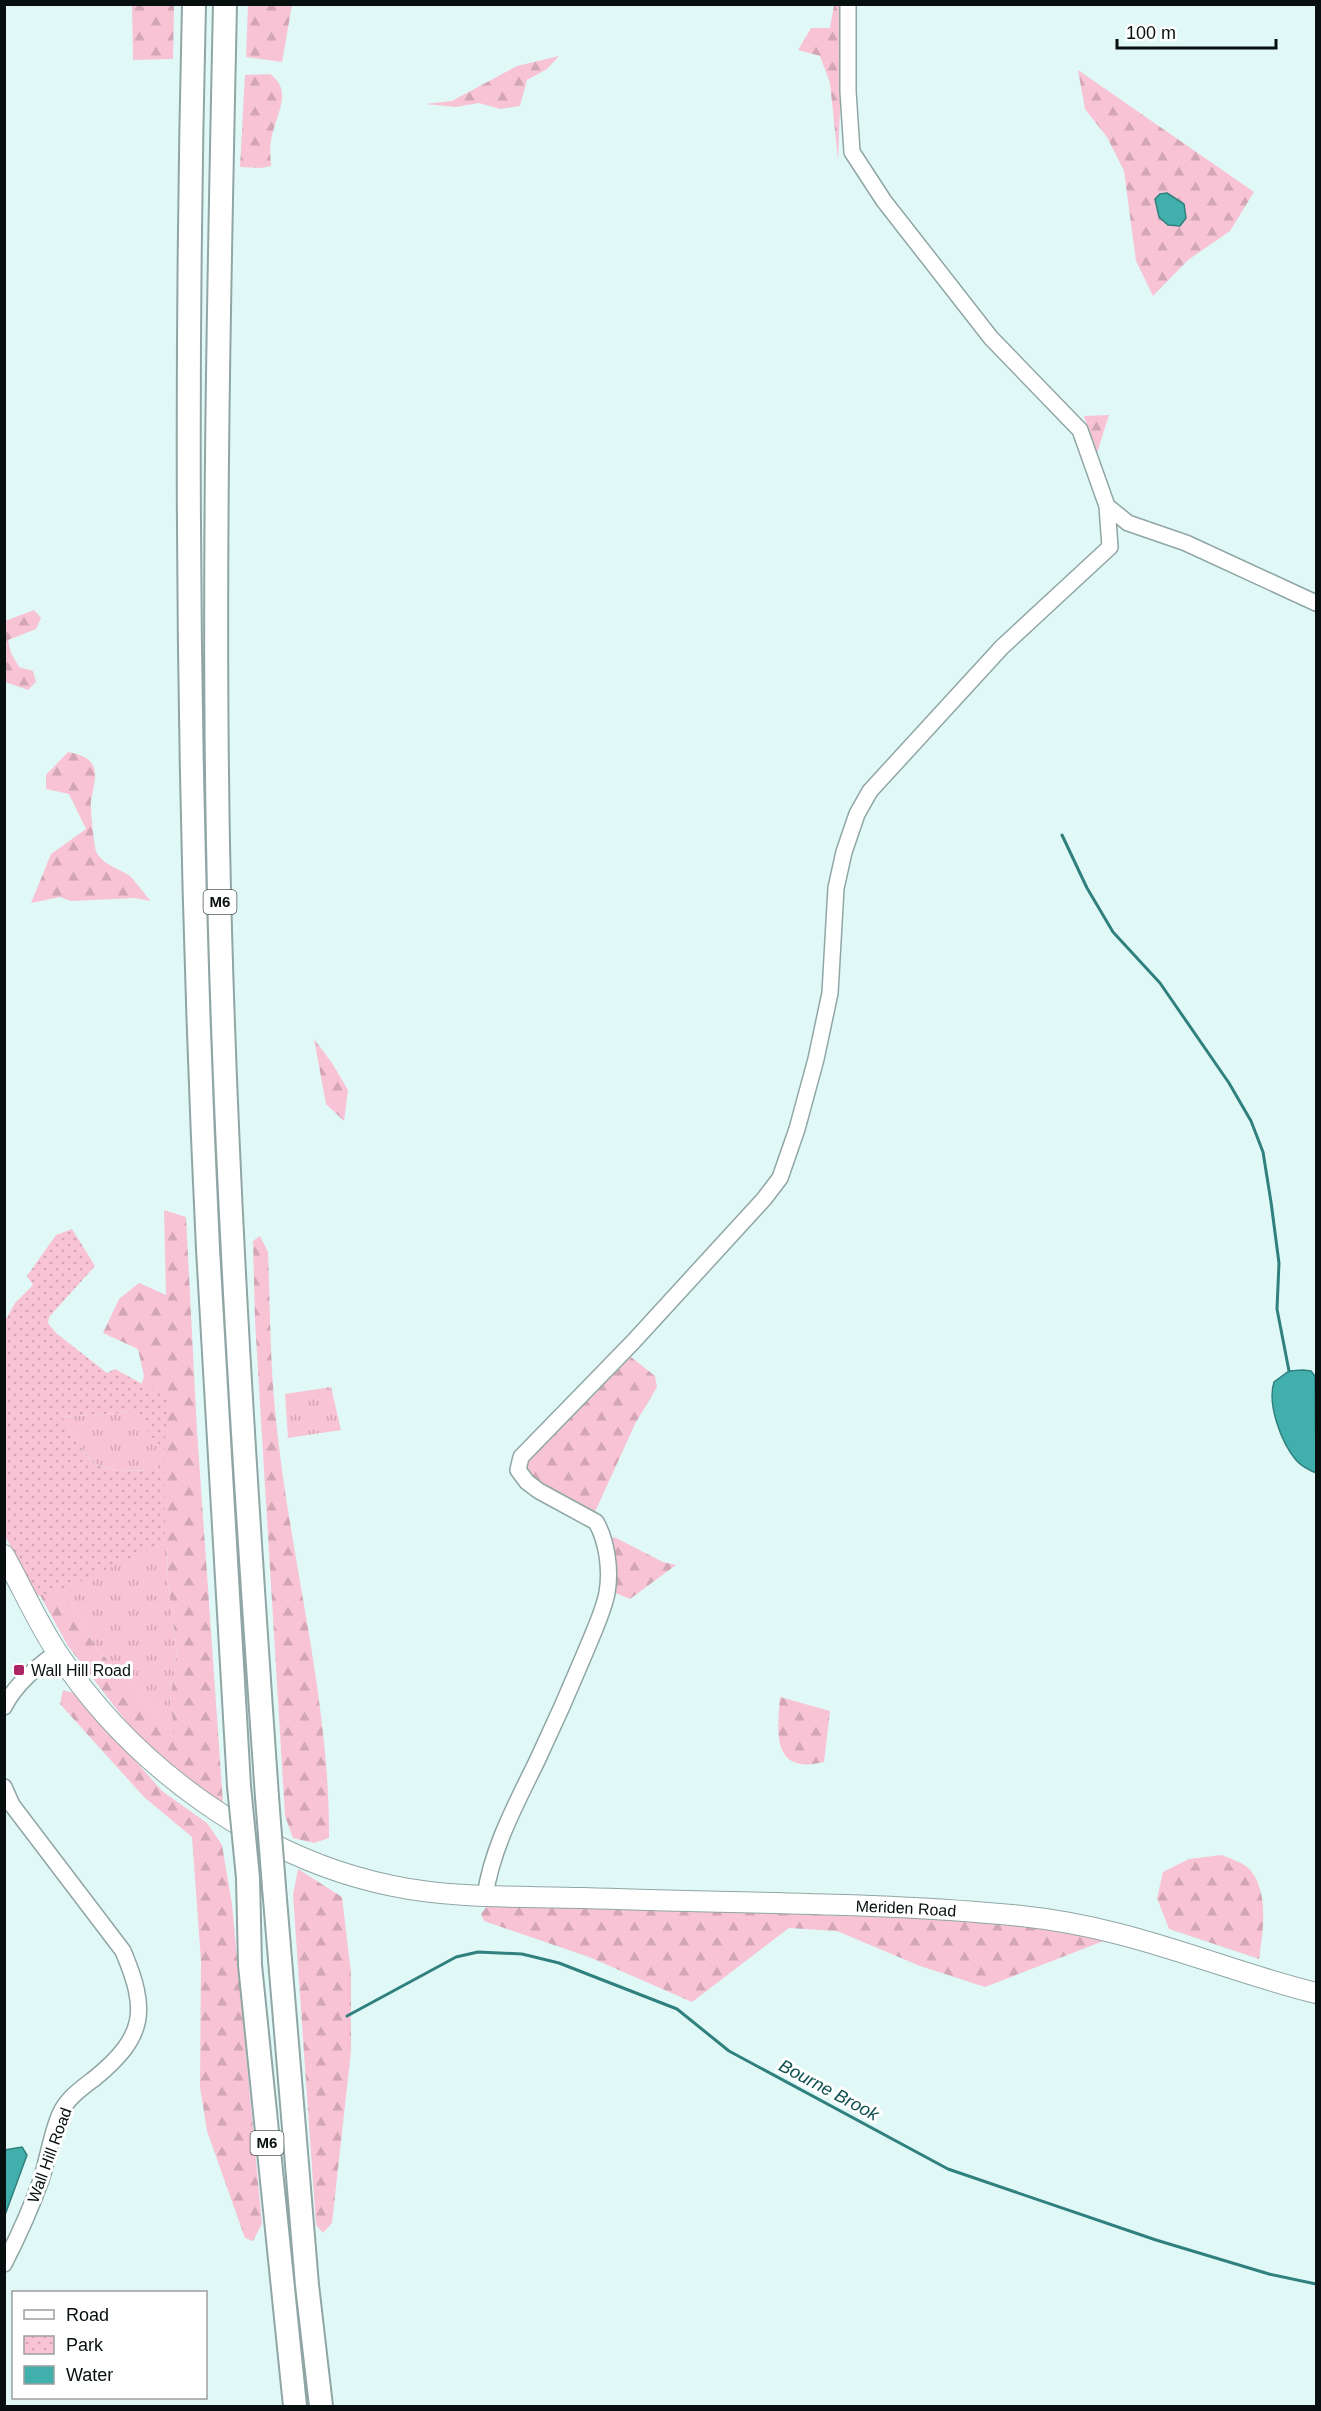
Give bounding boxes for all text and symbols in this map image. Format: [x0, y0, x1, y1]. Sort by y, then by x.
scale bar [1117, 12, 1276, 50]
text: 100 m [1126, 23, 1176, 43]
road number: M6 [204, 890, 236, 914]
place label: Wall Hill Road [31, 1662, 131, 1679]
marker: Wall Hill Road [12, 1663, 26, 1677]
street label: Meriden Road [855, 1897, 957, 1920]
water label: Bourne Brook [776, 2055, 883, 2125]
street label: Wall Hill Road [24, 2105, 75, 2205]
road number: M6 [250, 2131, 284, 2155]
legend [12, 2291, 207, 2399]
text: Road [66, 2305, 109, 2325]
text: Park [66, 2335, 104, 2355]
text: Water [66, 2365, 113, 2385]

